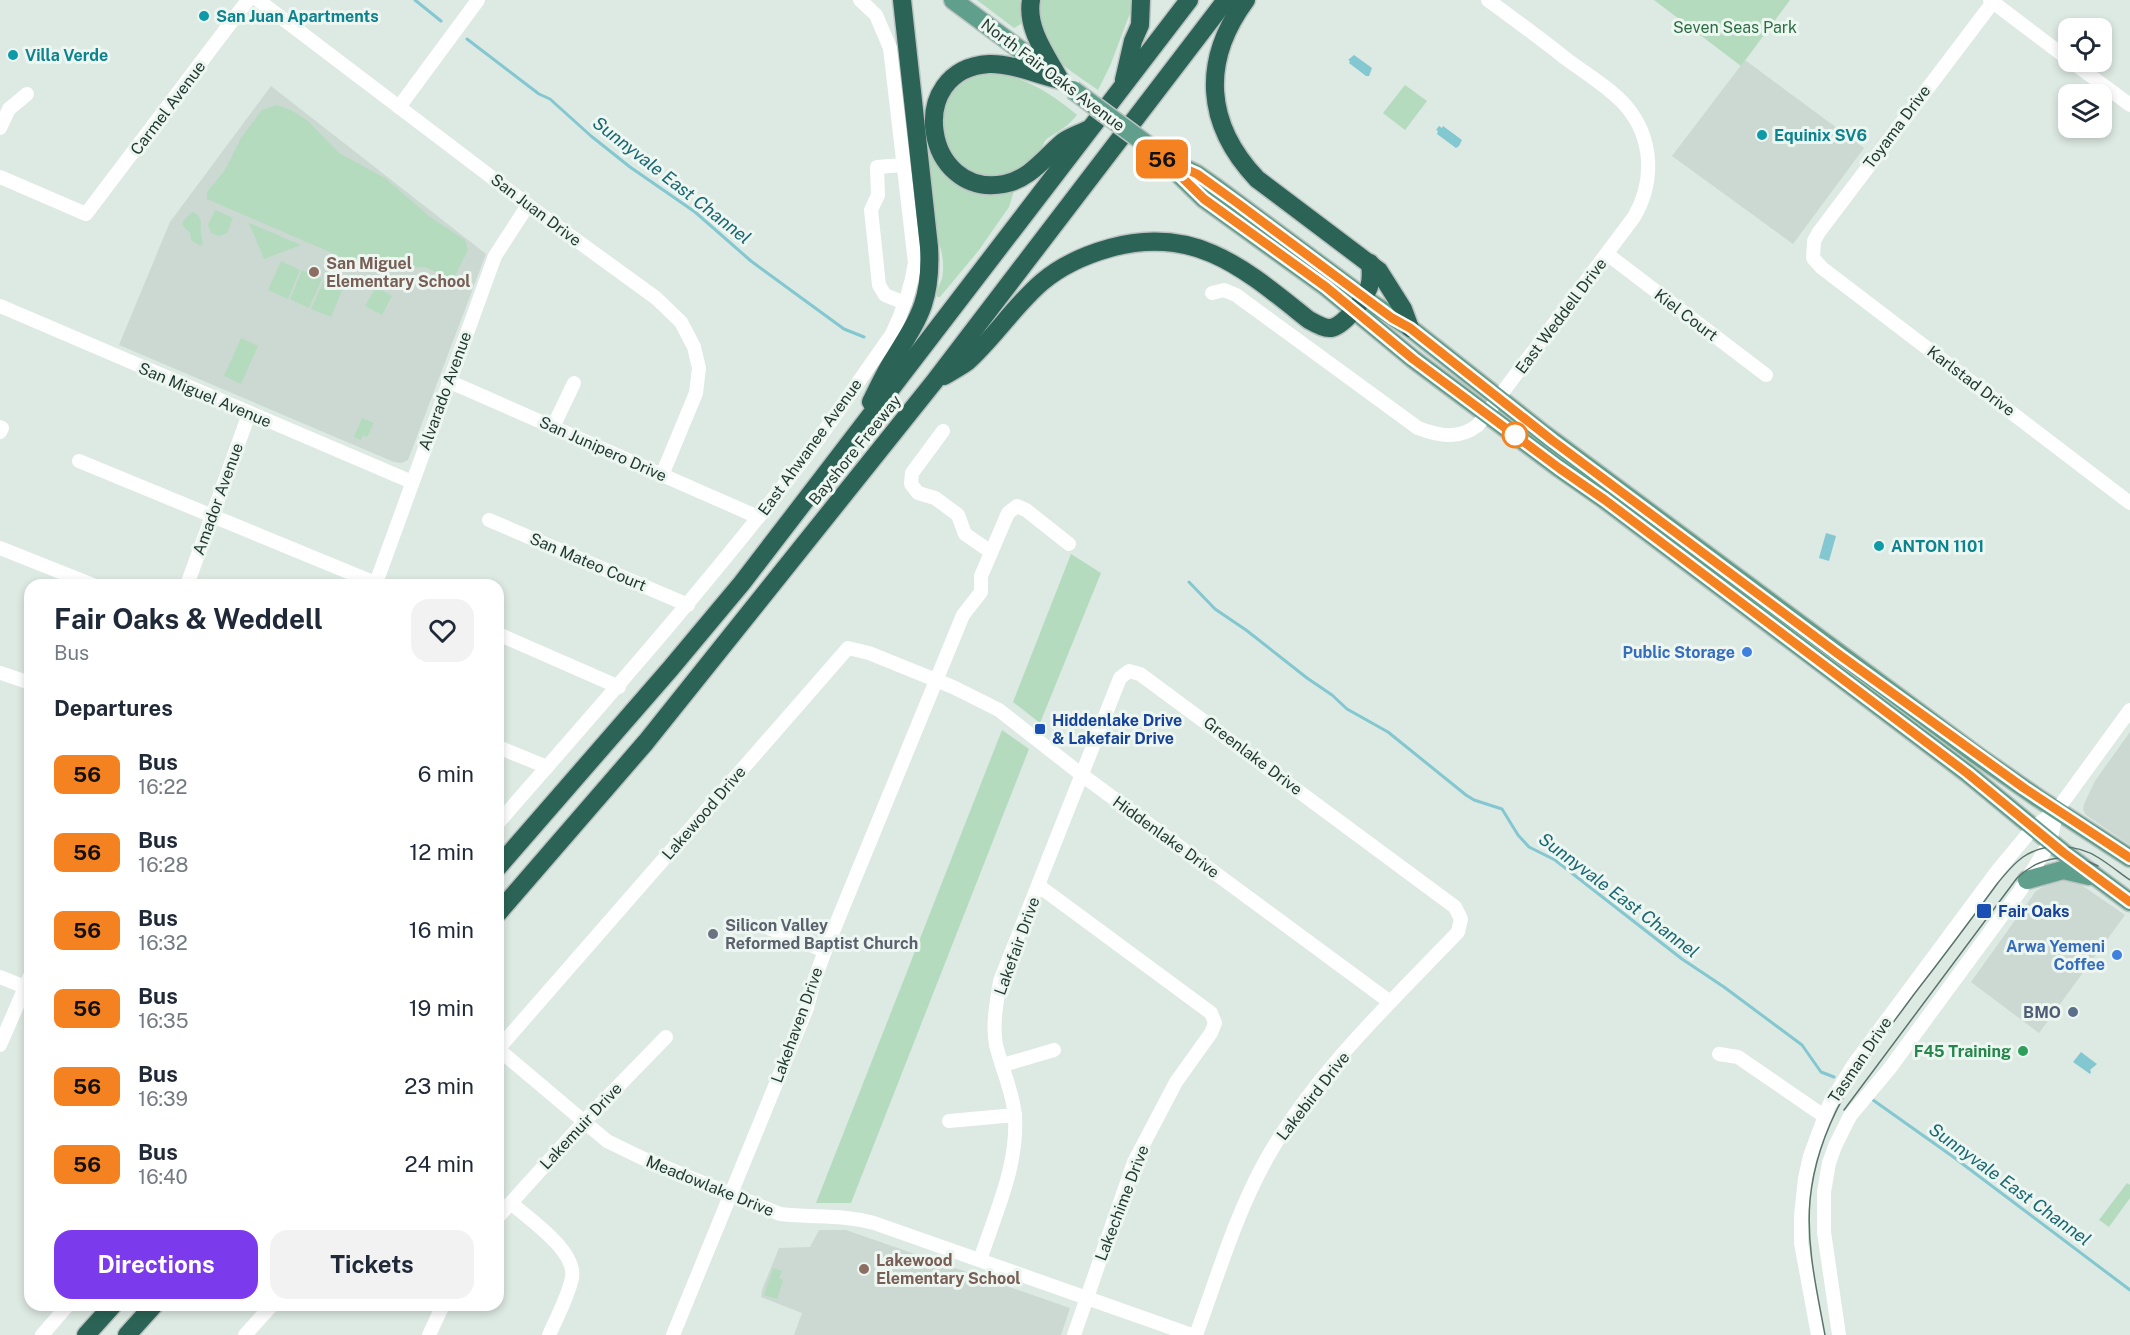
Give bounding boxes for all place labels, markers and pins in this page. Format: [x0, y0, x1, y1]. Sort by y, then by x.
place label: San Juan Apartments [216, 7, 379, 26]
marker: San Juan Apartments [197, 9, 211, 23]
place label: Villa Verde [25, 46, 108, 65]
marker: Villa Verde [6, 48, 20, 62]
place label: Equinix SV6 [1774, 126, 1867, 145]
marker: Equinix SV6 [1755, 128, 1769, 142]
place label: San Miguel Elementary School [326, 254, 471, 291]
marker: San Miguel Elementary School [307, 265, 321, 279]
unlabelled marker [1502, 422, 1528, 448]
place label: ANTON 1101 [1891, 537, 1984, 556]
marker: ANTON 1101 [1872, 539, 1886, 553]
place label: Public Storage [1623, 643, 1735, 662]
marker: Public Storage [1740, 645, 1754, 659]
place label: Hiddenlake Drive & Lakefair Drive [1052, 711, 1182, 748]
marker: Hiddenlake Drive & Lakefair Drive [1033, 722, 1047, 736]
marker: Fair Oaks [1975, 902, 1993, 920]
place label: Fair Oaks [1998, 902, 2070, 921]
place label: Silicon Valley Reformed Baptist Church [725, 916, 918, 953]
marker: Silicon Valley Reformed Baptist Church [706, 927, 720, 941]
place label: Arwa Yemeni Coffee [2006, 937, 2105, 974]
marker: Arwa Yemeni Coffee [2110, 948, 2124, 962]
place label: BMO [2023, 1003, 2061, 1022]
marker: BMO [2066, 1005, 2080, 1019]
place label: F45 Training [1914, 1042, 2011, 1061]
marker: F45 Training [2016, 1044, 2030, 1058]
place label: Lakewood Elementary School [876, 1251, 1021, 1288]
marker: Lakewood Elementary School [857, 1262, 871, 1276]

